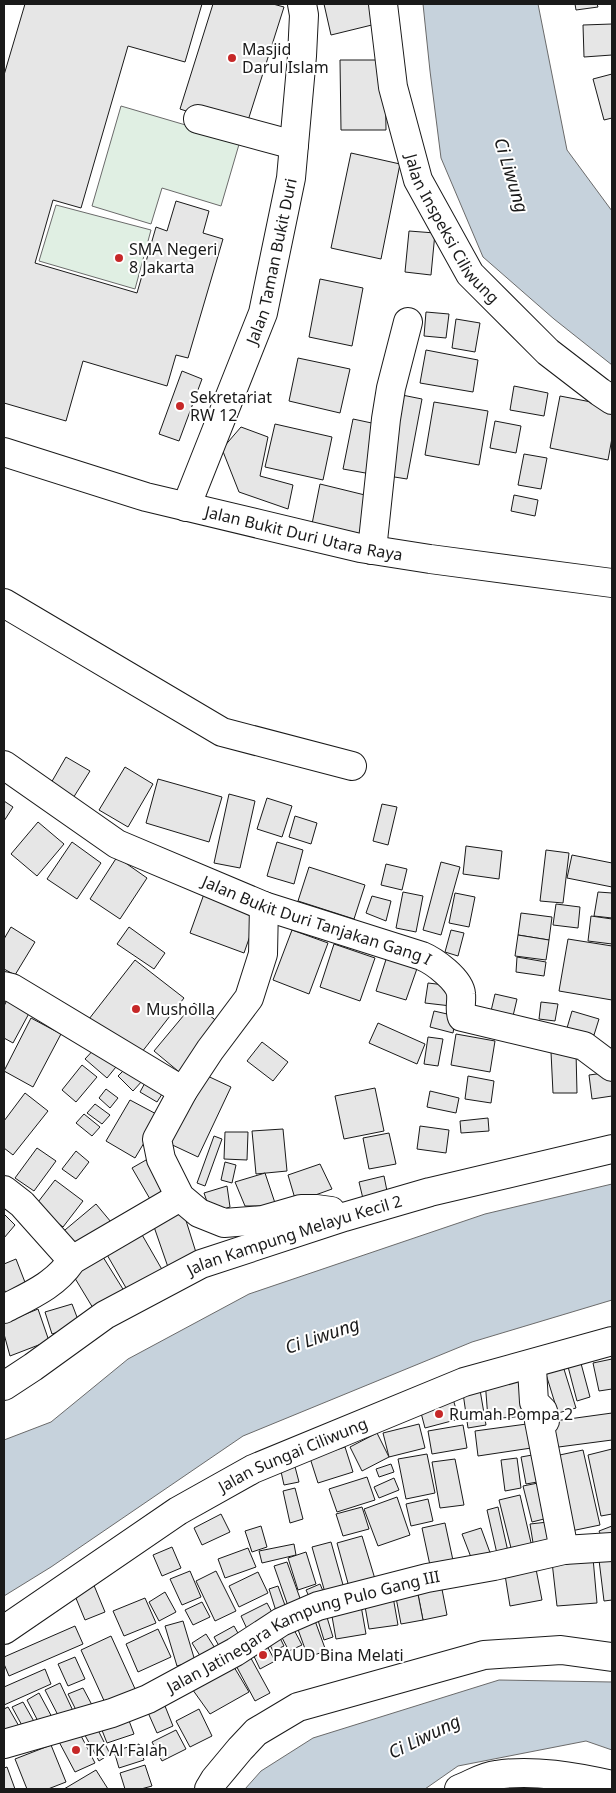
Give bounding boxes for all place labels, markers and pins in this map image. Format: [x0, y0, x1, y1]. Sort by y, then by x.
place label: Masjid Darul Islam [242, 38, 329, 78]
marker: Masjid Darul Islam [226, 52, 238, 64]
place label: SMA Negeri 8 Jakarta [129, 238, 217, 278]
marker: SMA Negeri 8 Jakarta [113, 252, 125, 264]
place label: Sekretariat RW 12 [190, 386, 272, 426]
marker: Sekretariat RW 12 [174, 400, 186, 412]
place label: Musholla [146, 998, 215, 1020]
marker: Musholla [130, 1003, 142, 1015]
place label: Rumah Pompa 2 [449, 1403, 573, 1425]
marker: Rumah Pompa 2 [433, 1408, 445, 1420]
place label: PAUD Bina Melati [273, 1644, 404, 1666]
marker: PAUD Bina Melati [257, 1649, 269, 1661]
place label: TK Al Falah [86, 1739, 168, 1761]
marker: TK Al Falah [70, 1744, 82, 1756]

